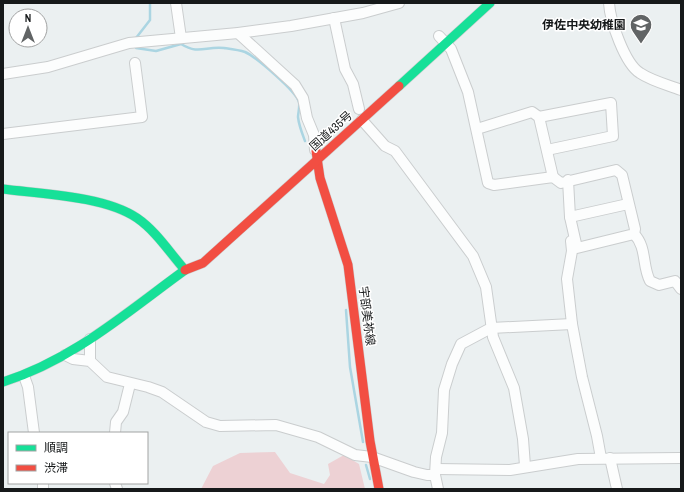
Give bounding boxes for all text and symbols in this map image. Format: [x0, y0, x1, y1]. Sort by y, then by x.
north arrow [8, 8, 48, 48]
text: N [25, 11, 31, 25]
school or university icon: 伊佐中央幼稚園 [628, 12, 654, 45]
place label: 伊佐中央幼稚園 [542, 17, 626, 33]
street label: 国道435号 [306, 108, 356, 154]
street label: 宇部美祢線 [355, 285, 379, 347]
legend [8, 432, 148, 484]
text: 順調 [44, 440, 68, 456]
text: 渋滞 [44, 460, 68, 476]

